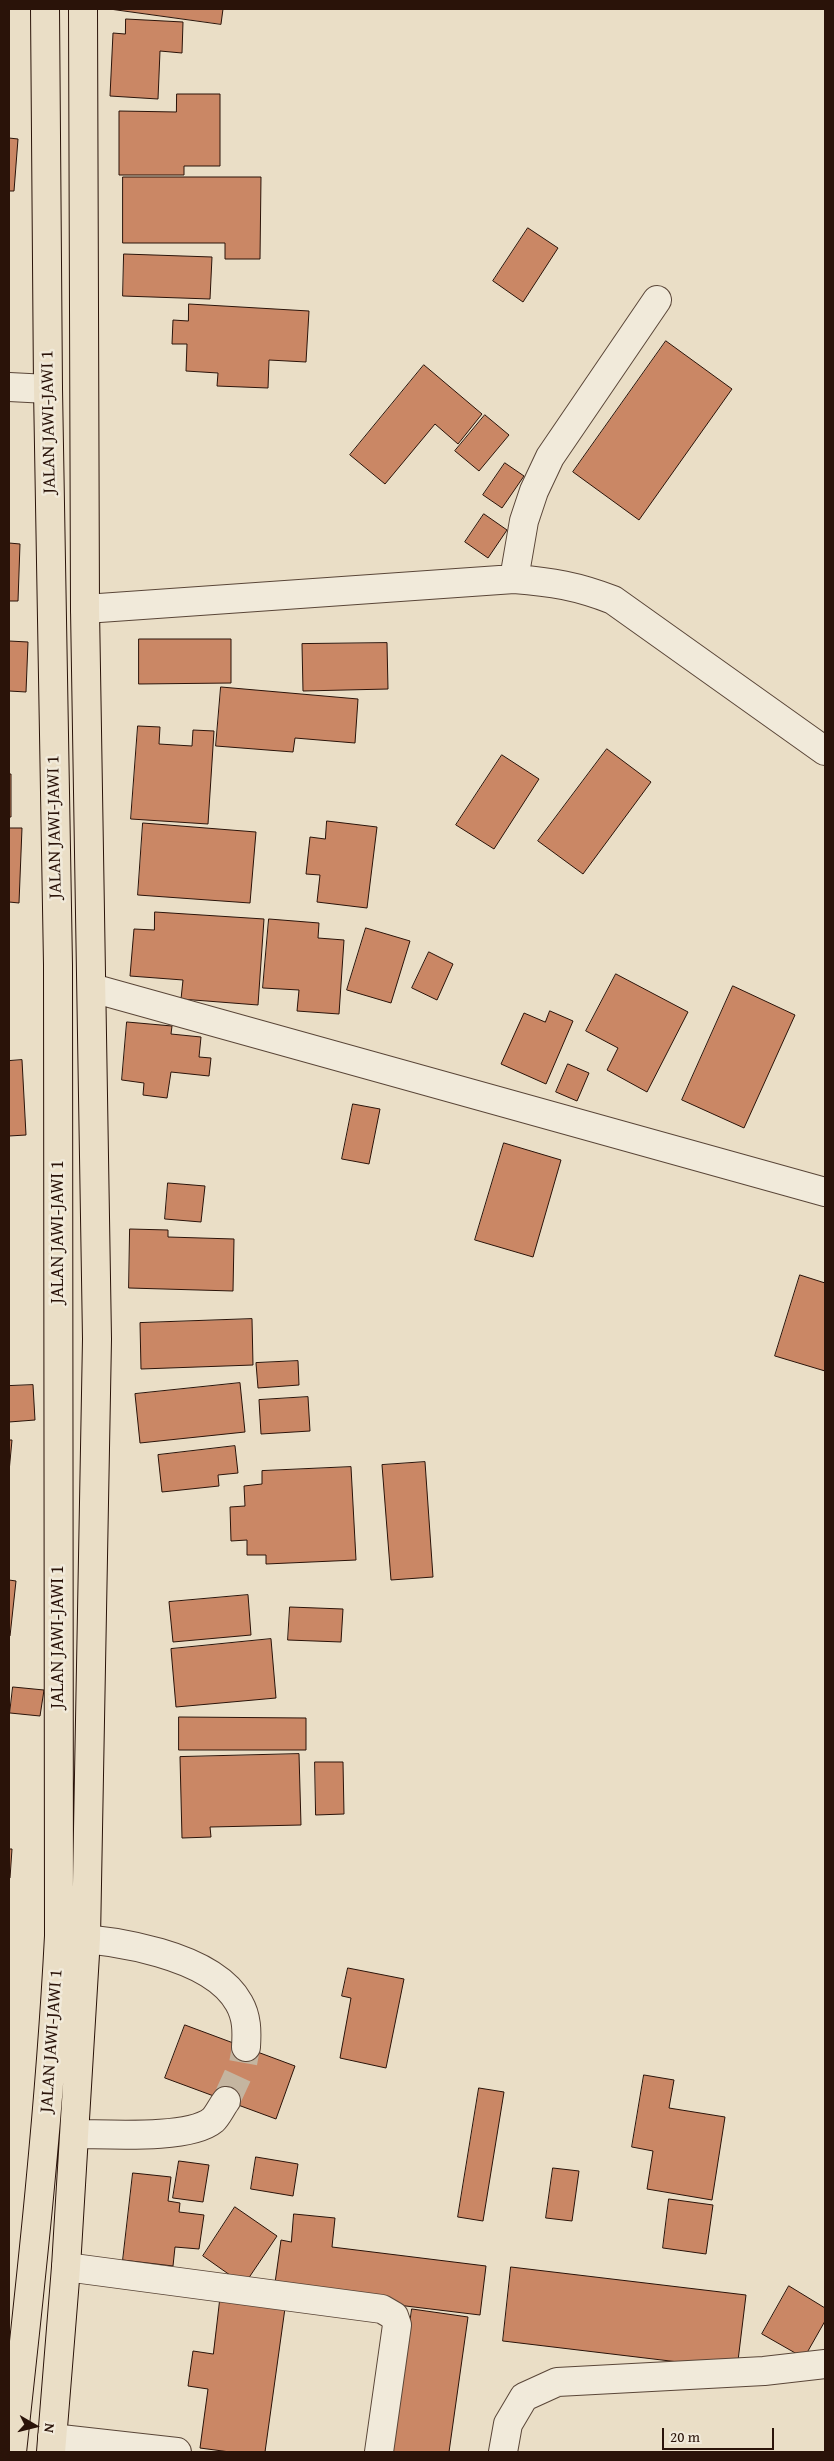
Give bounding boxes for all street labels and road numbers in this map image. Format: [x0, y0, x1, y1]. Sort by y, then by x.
street label: JALAN JAWI-JAWI 1 [37, 350, 61, 494]
street label: JALAN JAWI-JAWI 1 [43, 755, 67, 899]
street label: JALAN JAWI-JAWI 1 [47, 1160, 69, 1304]
street label: JALAN JAWI-JAWI 1 [47, 1565, 69, 1709]
street label: JALAN JAWI-JAWI 1 [36, 1969, 68, 2113]

